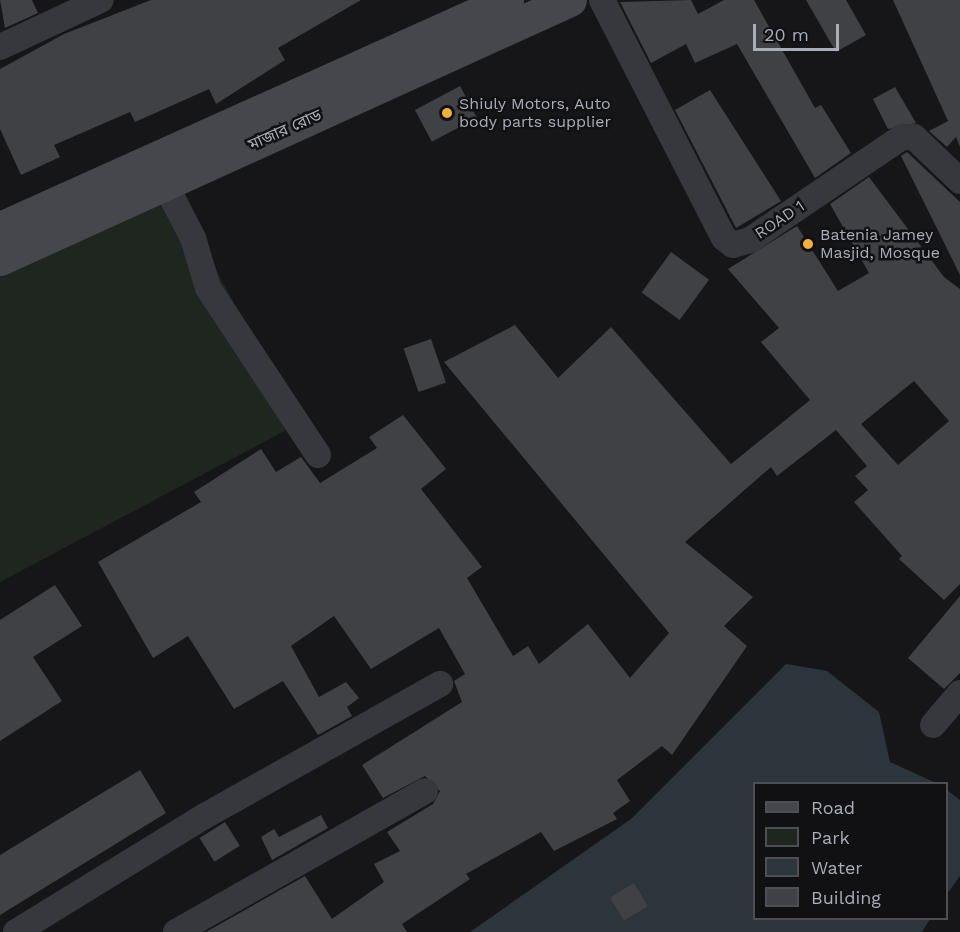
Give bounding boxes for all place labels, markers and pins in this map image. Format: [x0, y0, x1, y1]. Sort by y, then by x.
place label: Shiuly Motors, Auto body parts supplier [459, 94, 612, 132]
marker: Shiuly Motors, Auto body parts supplier [440, 106, 454, 120]
place label: Batenia Jamey Masjid, Mosque [820, 225, 940, 263]
marker: Batenia Jamey Masjid, Mosque [801, 237, 815, 251]

